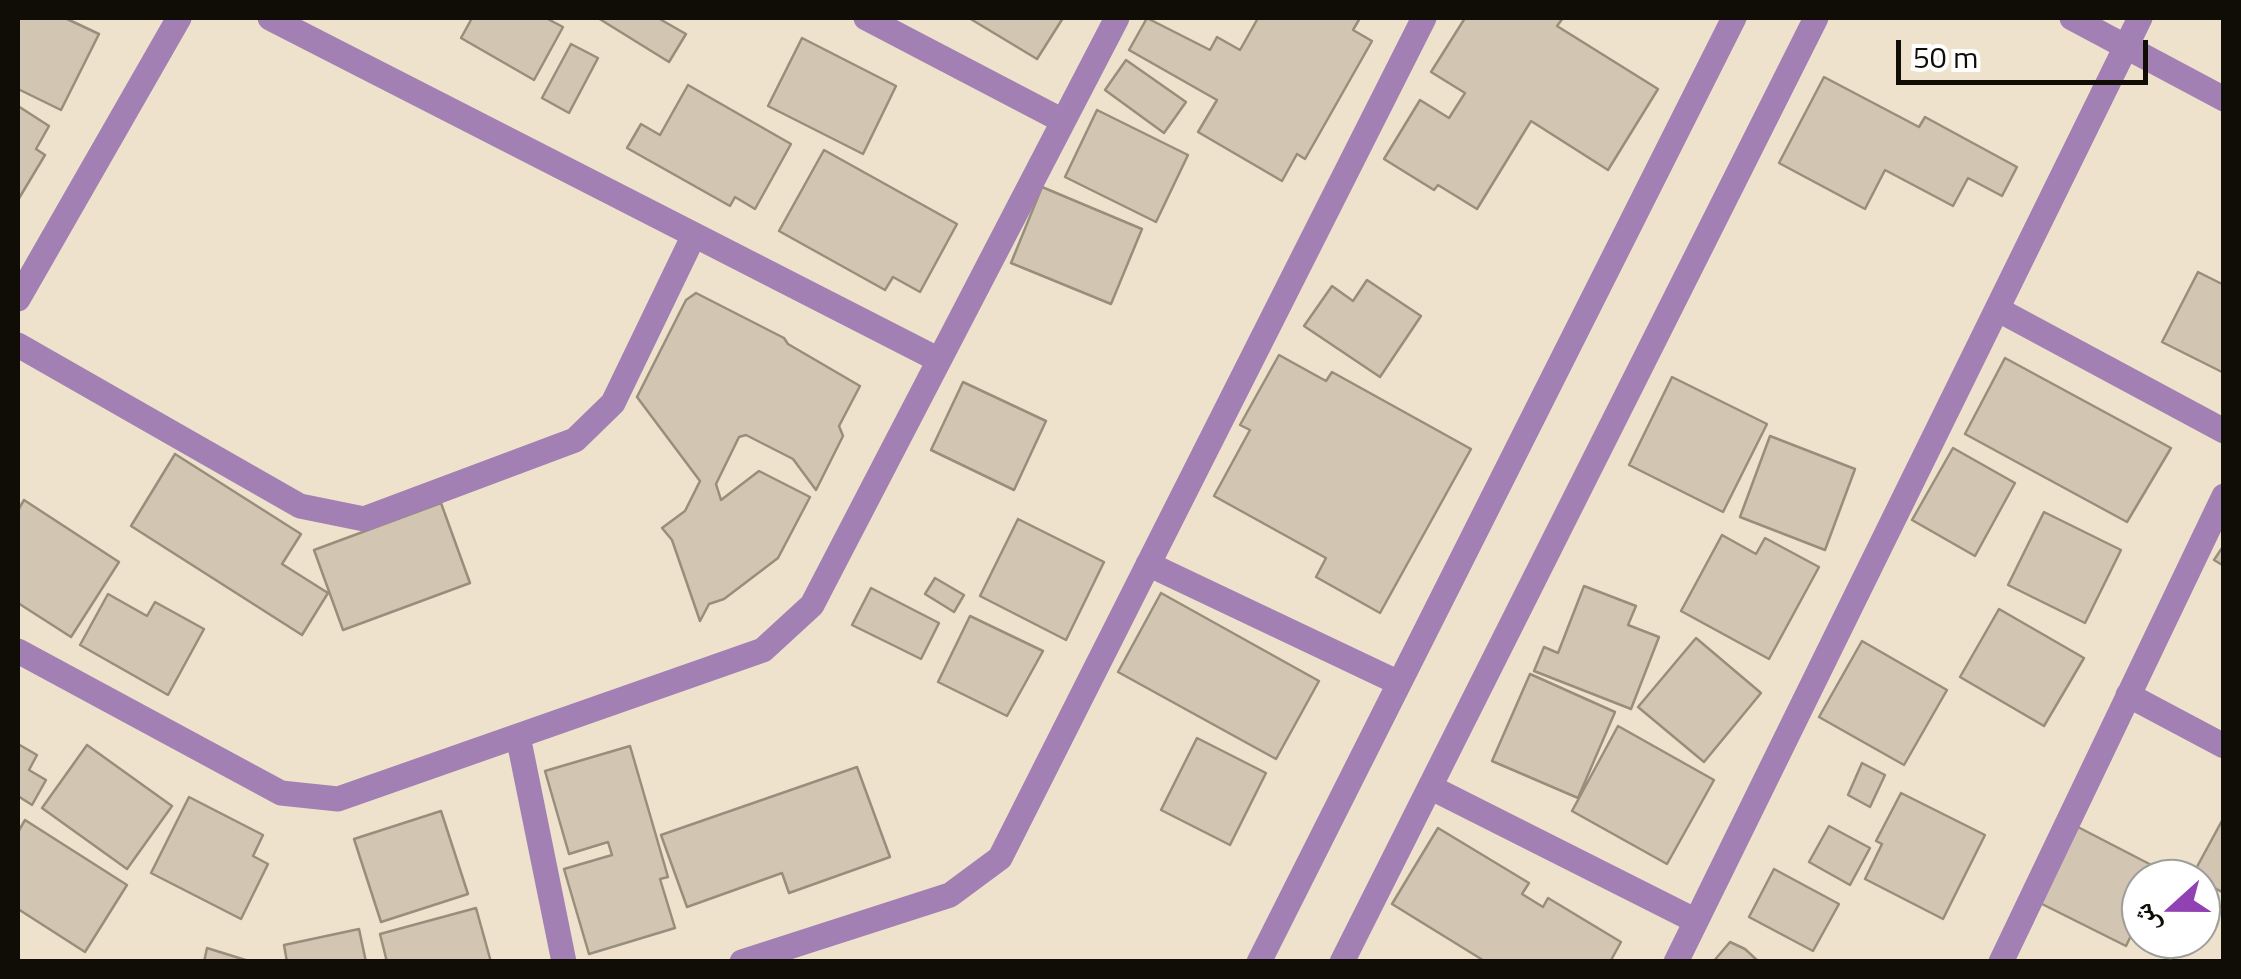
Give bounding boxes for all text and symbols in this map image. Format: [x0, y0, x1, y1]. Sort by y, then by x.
scale bar [1901, 20, 2154, 82]
text: 50 m [1913, 34, 1978, 80]
north arrow [2121, 859, 2221, 959]
text: ش [2119, 898, 2170, 941]

